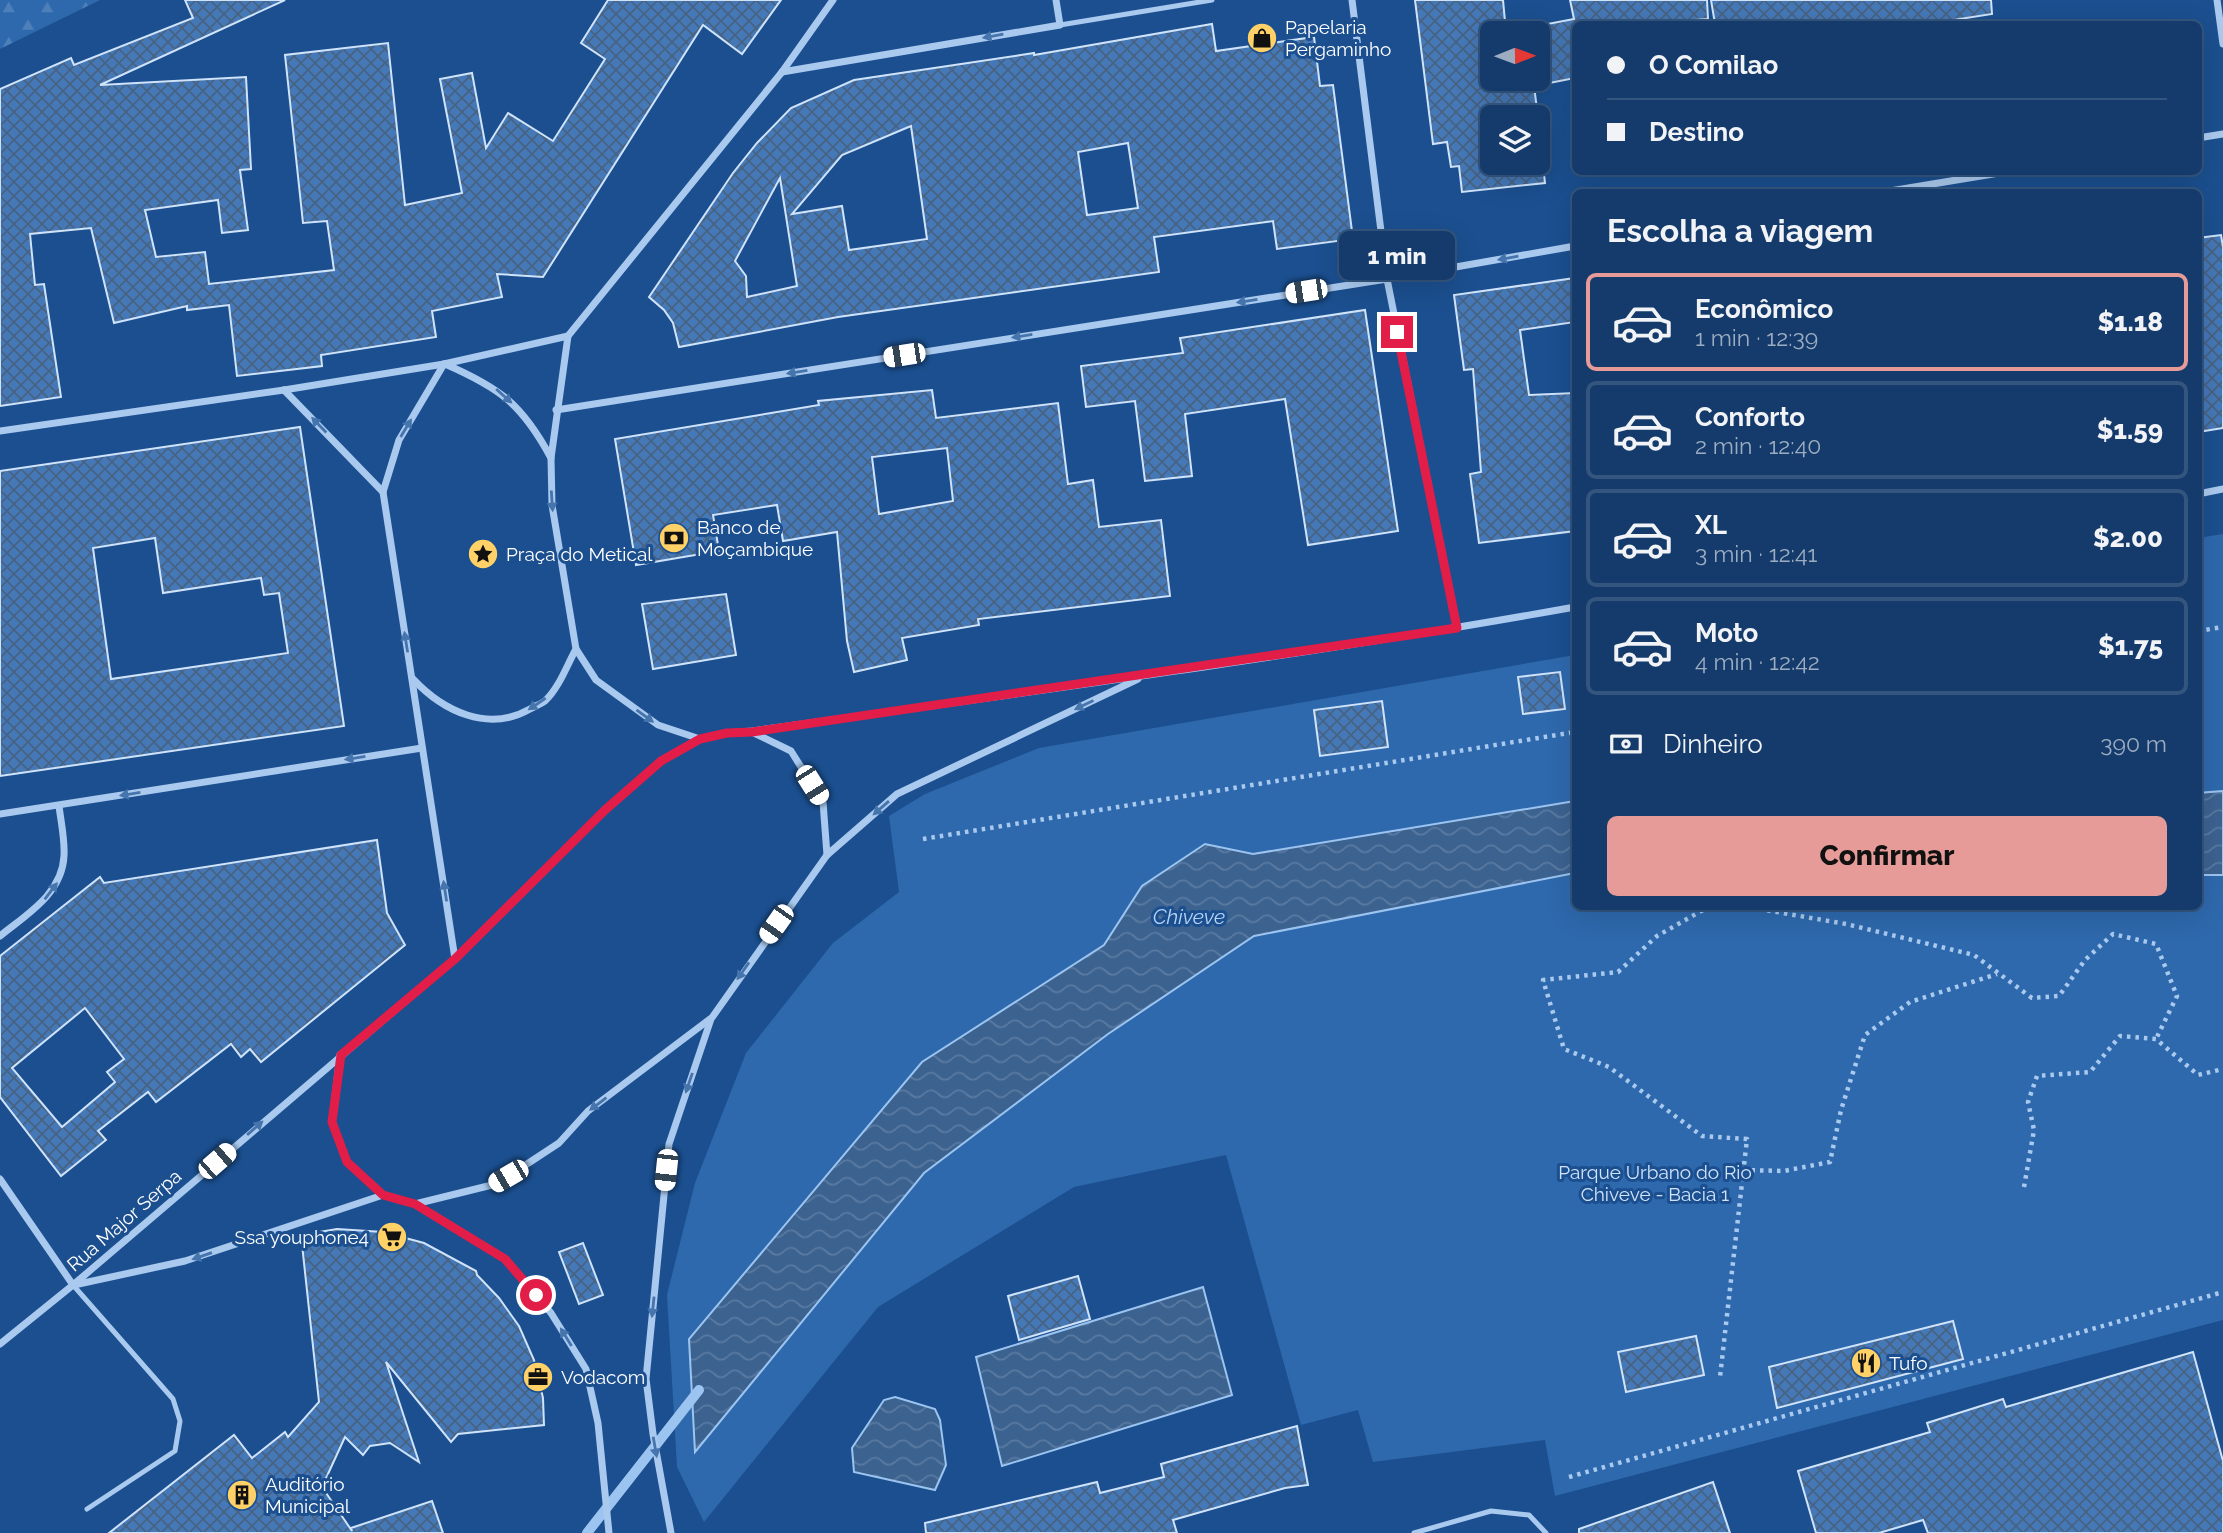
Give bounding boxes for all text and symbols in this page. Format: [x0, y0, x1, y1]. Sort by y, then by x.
place label: Papelaria Pergaminho [1285, 16, 1391, 60]
shop icon: Papelaria Pergaminho [1245, 21, 1279, 55]
north arrow [1480, 21, 1550, 91]
map controls [1480, 21, 1550, 175]
one-way arrow [982, 31, 1004, 42]
text: O Comilao [1649, 50, 1778, 80]
button: layers [1480, 105, 1550, 175]
text: Destino [1649, 117, 1744, 147]
text: Escolha a viagem [1607, 212, 1873, 249]
callout: 1 min [1339, 230, 1455, 280]
text: 1 min [1367, 242, 1427, 269]
one-way arrow [1497, 252, 1519, 263]
car [1284, 277, 1329, 305]
icon: car [1611, 291, 1674, 354]
text: Econômico [1695, 294, 1833, 324]
one-way arrow [1236, 296, 1258, 307]
text: $1.18 [2097, 307, 2163, 337]
route end [1381, 316, 1413, 348]
text: 1 min · 12:39 [1695, 324, 1818, 351]
one-way arrow [1011, 331, 1033, 342]
car [882, 341, 927, 369]
one-way arrow [786, 367, 808, 378]
one-way arrow [495, 388, 513, 404]
icon: car [1611, 399, 1674, 462]
text: Conforto [1695, 402, 1805, 432]
text: $1.59 [2097, 415, 2163, 445]
one-way arrow [310, 417, 327, 434]
one-way arrow [400, 418, 413, 437]
text: 2 min · 12:40 [1695, 432, 1821, 459]
one-way arrow [547, 490, 558, 512]
icon: car [1611, 507, 1674, 570]
text: XL [1695, 510, 1727, 540]
place label: Banco de Moçambique [697, 516, 813, 560]
bank icon: Banco de Moçambique [657, 521, 691, 555]
text: $2.00 [2093, 523, 2163, 553]
place icon: Praça do Metical [466, 537, 500, 571]
text: 3 min · 12:41 [1695, 540, 1817, 567]
place label: Praça do Metical [506, 543, 653, 565]
icon: car [1611, 615, 1674, 678]
text: Moto [1695, 618, 1758, 648]
one-way arrow [400, 631, 411, 653]
text: $1.75 [2098, 631, 2163, 661]
text: 4 min · 12:42 [1695, 648, 1820, 675]
one-way arrow [528, 697, 546, 711]
one-way arrow [1074, 699, 1094, 710]
one-way arrow [636, 708, 654, 722]
icon: cash [1607, 725, 1645, 763]
text: Dinheiro [1663, 729, 1763, 759]
text: 390 m [2100, 730, 2167, 757]
one-way arrow [344, 753, 366, 764]
car [792, 762, 833, 808]
one-way arrow [119, 789, 141, 800]
one-way arrow [873, 800, 890, 815]
button: Confirmar [1607, 816, 2167, 896]
one-way arrow [439, 880, 450, 902]
one-way arrow [44, 882, 58, 900]
car [756, 901, 797, 947]
water label: Chiveve [1153, 904, 1225, 929]
one-way arrow [736, 962, 750, 980]
one-way arrow [683, 1073, 694, 1094]
one-way arrow [589, 1097, 607, 1112]
one-way arrow [246, 1120, 264, 1136]
car [195, 1139, 240, 1183]
car [654, 1148, 679, 1192]
car [485, 1156, 532, 1196]
park label: Parque Urbano do Rio Chiveve - Bacia 1 [1558, 1161, 1752, 1205]
street label: Rua Major Serpa [63, 1165, 185, 1275]
supermarket icon: Ssa youphone4 [375, 1220, 409, 1254]
place label: Ssa youphone4 [234, 1226, 369, 1248]
one-way arrow [191, 1251, 212, 1262]
route start [520, 1279, 552, 1311]
one-way arrow [647, 1296, 658, 1318]
one-way arrow [559, 1327, 572, 1346]
restaurant icon: Tufo [1849, 1346, 1883, 1380]
place label: Tufo [1889, 1352, 1928, 1374]
office icon: Vodacom [521, 1360, 555, 1394]
place label: Vodacom [561, 1366, 645, 1388]
one-way arrow [650, 1436, 661, 1458]
place label: Auditório Municipal [265, 1473, 351, 1517]
building icon: Auditório Municipal [225, 1478, 259, 1512]

